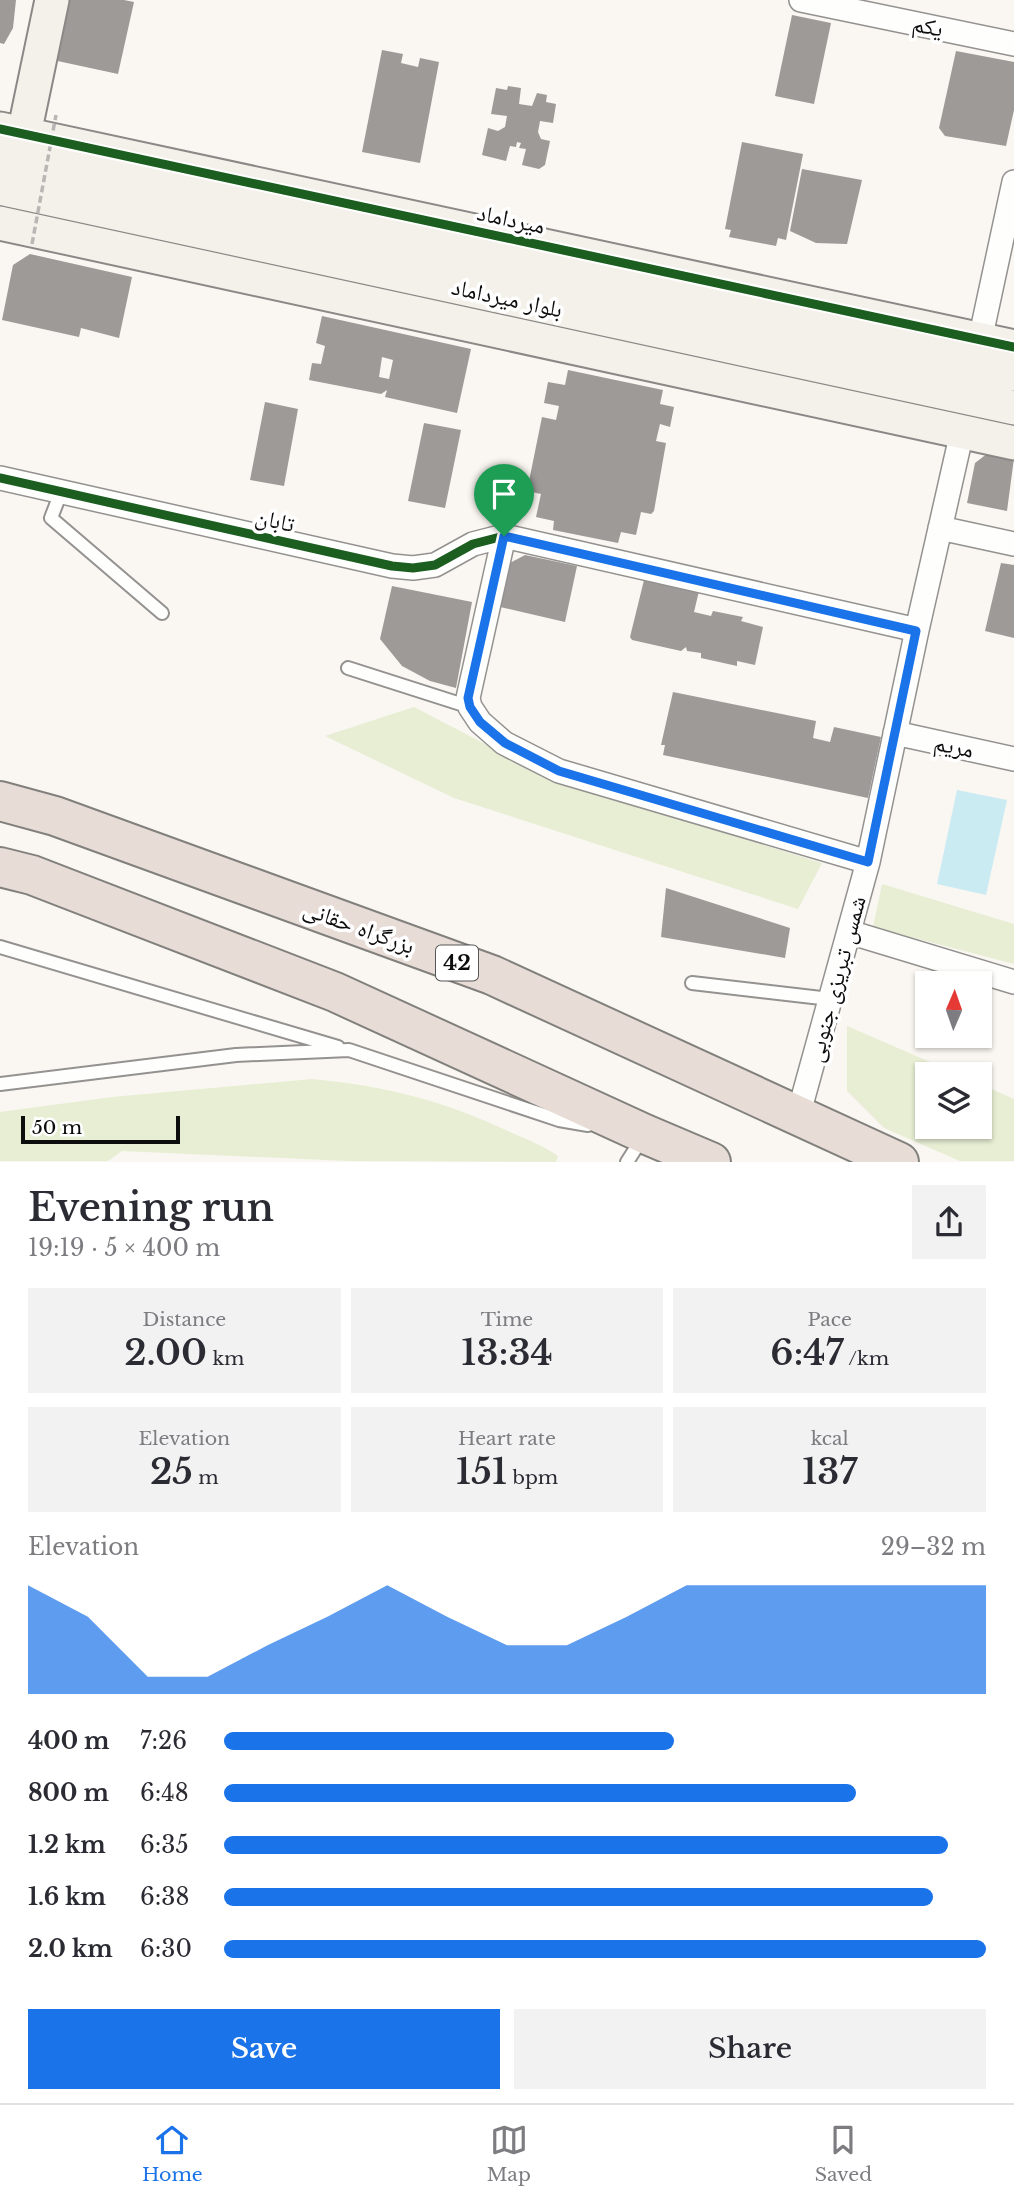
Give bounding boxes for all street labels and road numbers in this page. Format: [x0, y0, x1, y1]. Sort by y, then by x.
street label: یکم [910, 9, 946, 45]
street label: میرداماد [474, 198, 548, 240]
street label: بلوار میرداماد [449, 273, 565, 323]
street label: تابان [253, 502, 298, 538]
street label: مریم [931, 728, 976, 766]
street label: شمس تبریزی جنوبی [800, 893, 872, 1065]
street label: بزرگراه حقانی [300, 894, 418, 960]
road number: 42 [436, 946, 478, 981]

